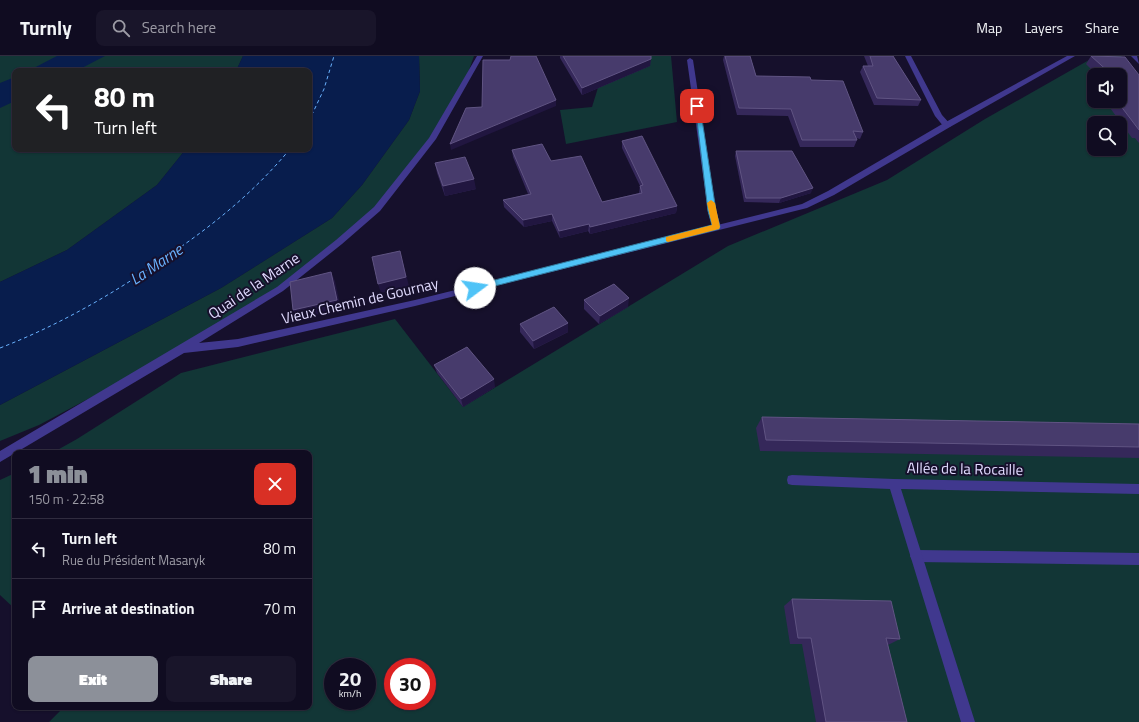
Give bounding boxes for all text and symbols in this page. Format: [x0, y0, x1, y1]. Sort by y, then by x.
search box [96, 10, 376, 46]
text: Turnly [20, 13, 72, 42]
text: Search here [142, 16, 216, 39]
icon: search [110, 17, 132, 39]
text: Map [976, 17, 1002, 38]
text: Layers [1024, 17, 1063, 38]
text: Share [1085, 17, 1119, 38]
map controls [1087, 68, 1127, 156]
button: sound [1087, 68, 1127, 108]
text: 80 m [94, 75, 155, 118]
icon: left [28, 84, 80, 136]
pin [680, 89, 714, 123]
icon: arrive [686, 95, 708, 117]
text: Turn left [94, 114, 157, 141]
button: search [1087, 116, 1127, 156]
water label: La Marne [125, 237, 189, 290]
street label: Quai de la Marne [203, 246, 304, 325]
position arrow [454, 267, 496, 309]
street label: Vieux Chemin de Gournay [279, 271, 441, 330]
text: 1 min [28, 456, 88, 492]
street label: Allée de la Rocaille [907, 456, 1023, 481]
button: close [254, 463, 296, 505]
text: 150 m · 22:58 [28, 489, 104, 509]
text: Turn left [62, 527, 117, 550]
text: 80 m [263, 537, 296, 560]
icon: left [28, 538, 50, 560]
text: Rue du Président Masaryk [62, 550, 205, 570]
text: Arrive at destination [62, 597, 195, 620]
text: 70 m [263, 597, 296, 620]
icon: arrive [28, 598, 50, 620]
button: Exit [28, 656, 158, 702]
button: Share [166, 656, 296, 702]
speed limit sign: 30 [384, 658, 436, 710]
text: 20 [339, 663, 361, 694]
text: km/h [339, 686, 361, 701]

